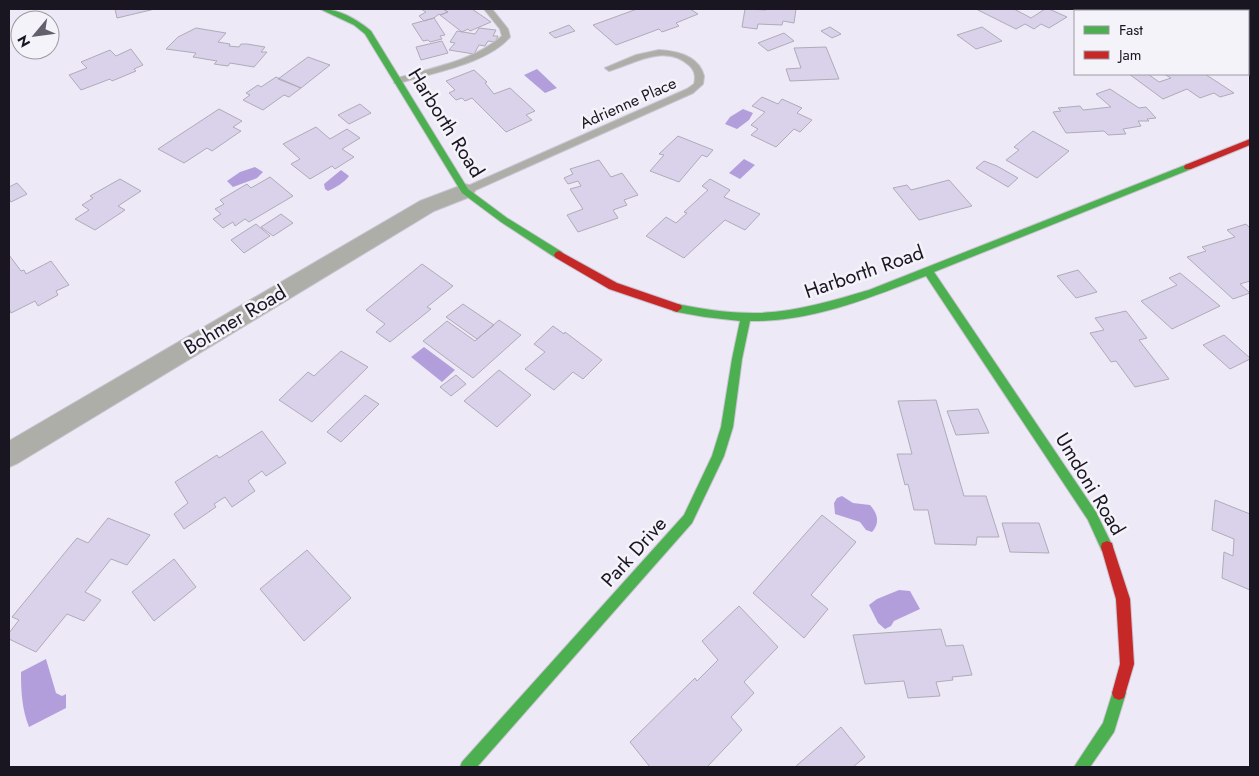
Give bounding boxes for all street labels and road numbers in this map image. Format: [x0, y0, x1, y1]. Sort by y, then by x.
street label: Harborth Road [401, 63, 491, 183]
street label: Adrienne Place [576, 71, 680, 135]
street label: Harborth Road [800, 238, 928, 306]
street label: Bohmer Road [178, 278, 292, 362]
street label: Umdoni Road [1048, 427, 1132, 541]
street label: Park Drive [594, 510, 674, 594]

